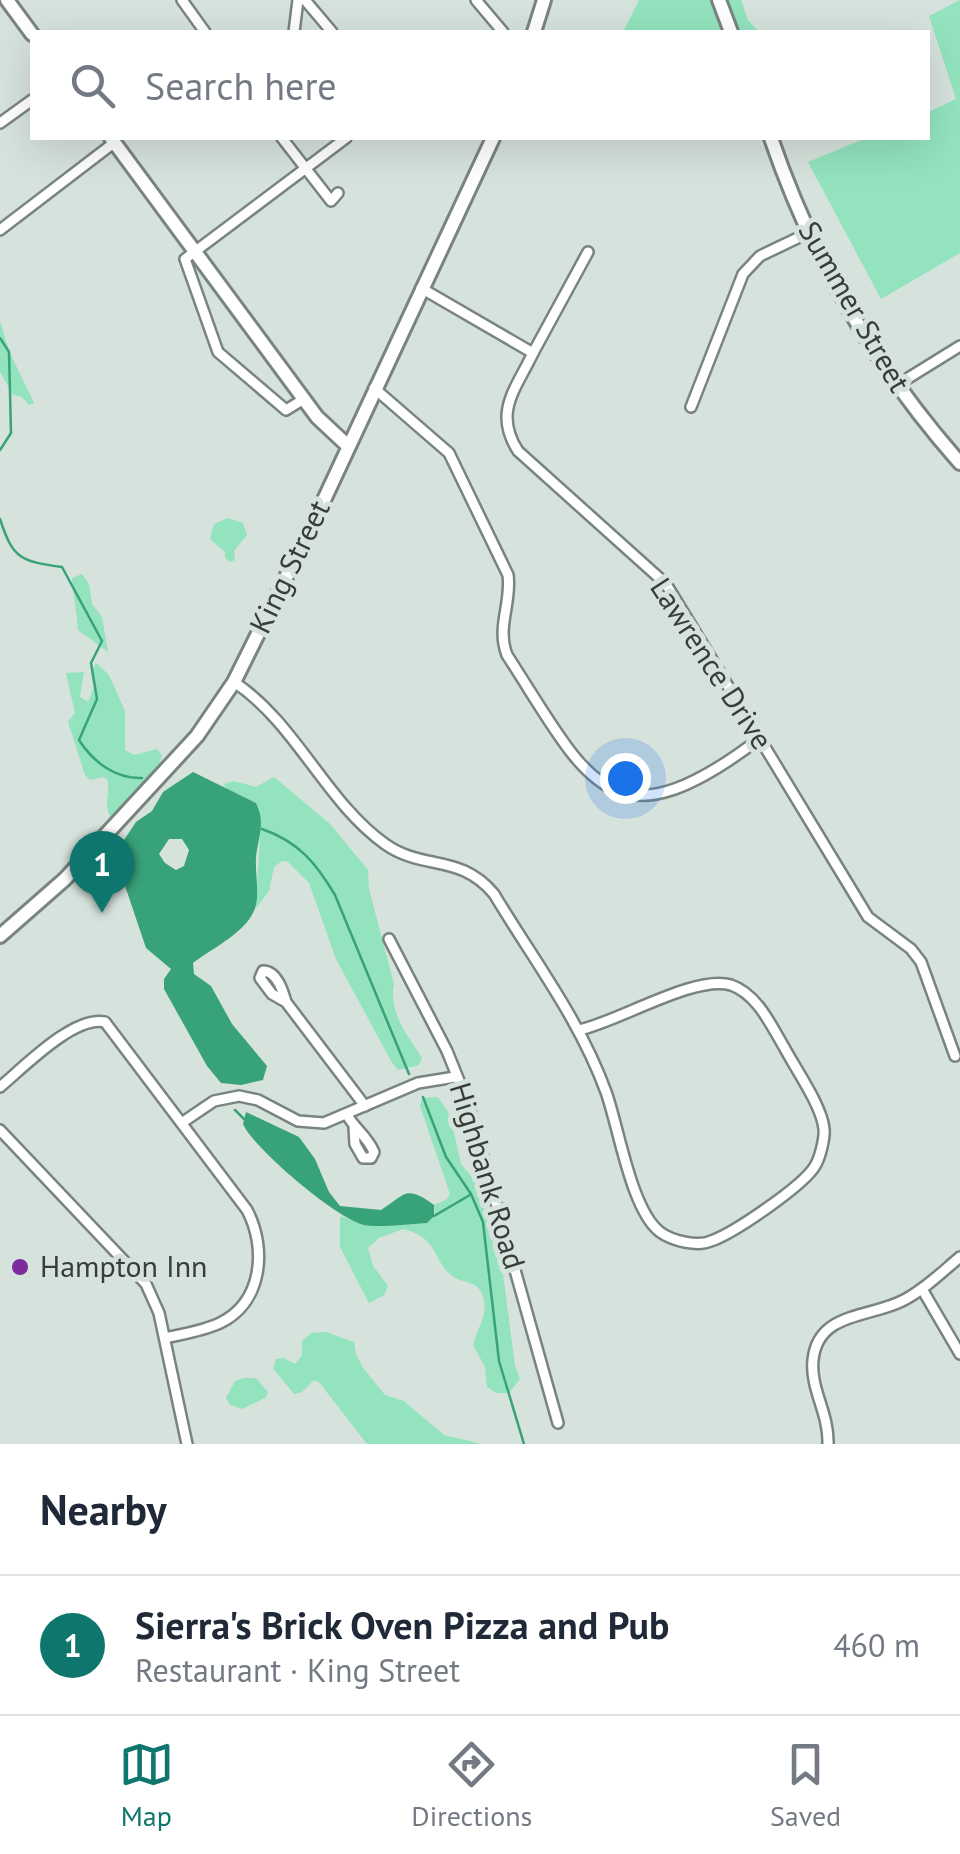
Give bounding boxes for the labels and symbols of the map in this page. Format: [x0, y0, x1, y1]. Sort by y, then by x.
street label: Summer Street [791, 214, 920, 399]
street label: King Street [240, 493, 338, 639]
street label: Lawrence Drive [642, 570, 782, 756]
your location [600, 753, 651, 804]
pin: 1 [70, 830, 134, 913]
street label: Highbank Road [442, 1077, 535, 1274]
place label: Hampton Inn [40, 1246, 208, 1285]
marker: Hampton Inn [9, 1256, 31, 1278]

